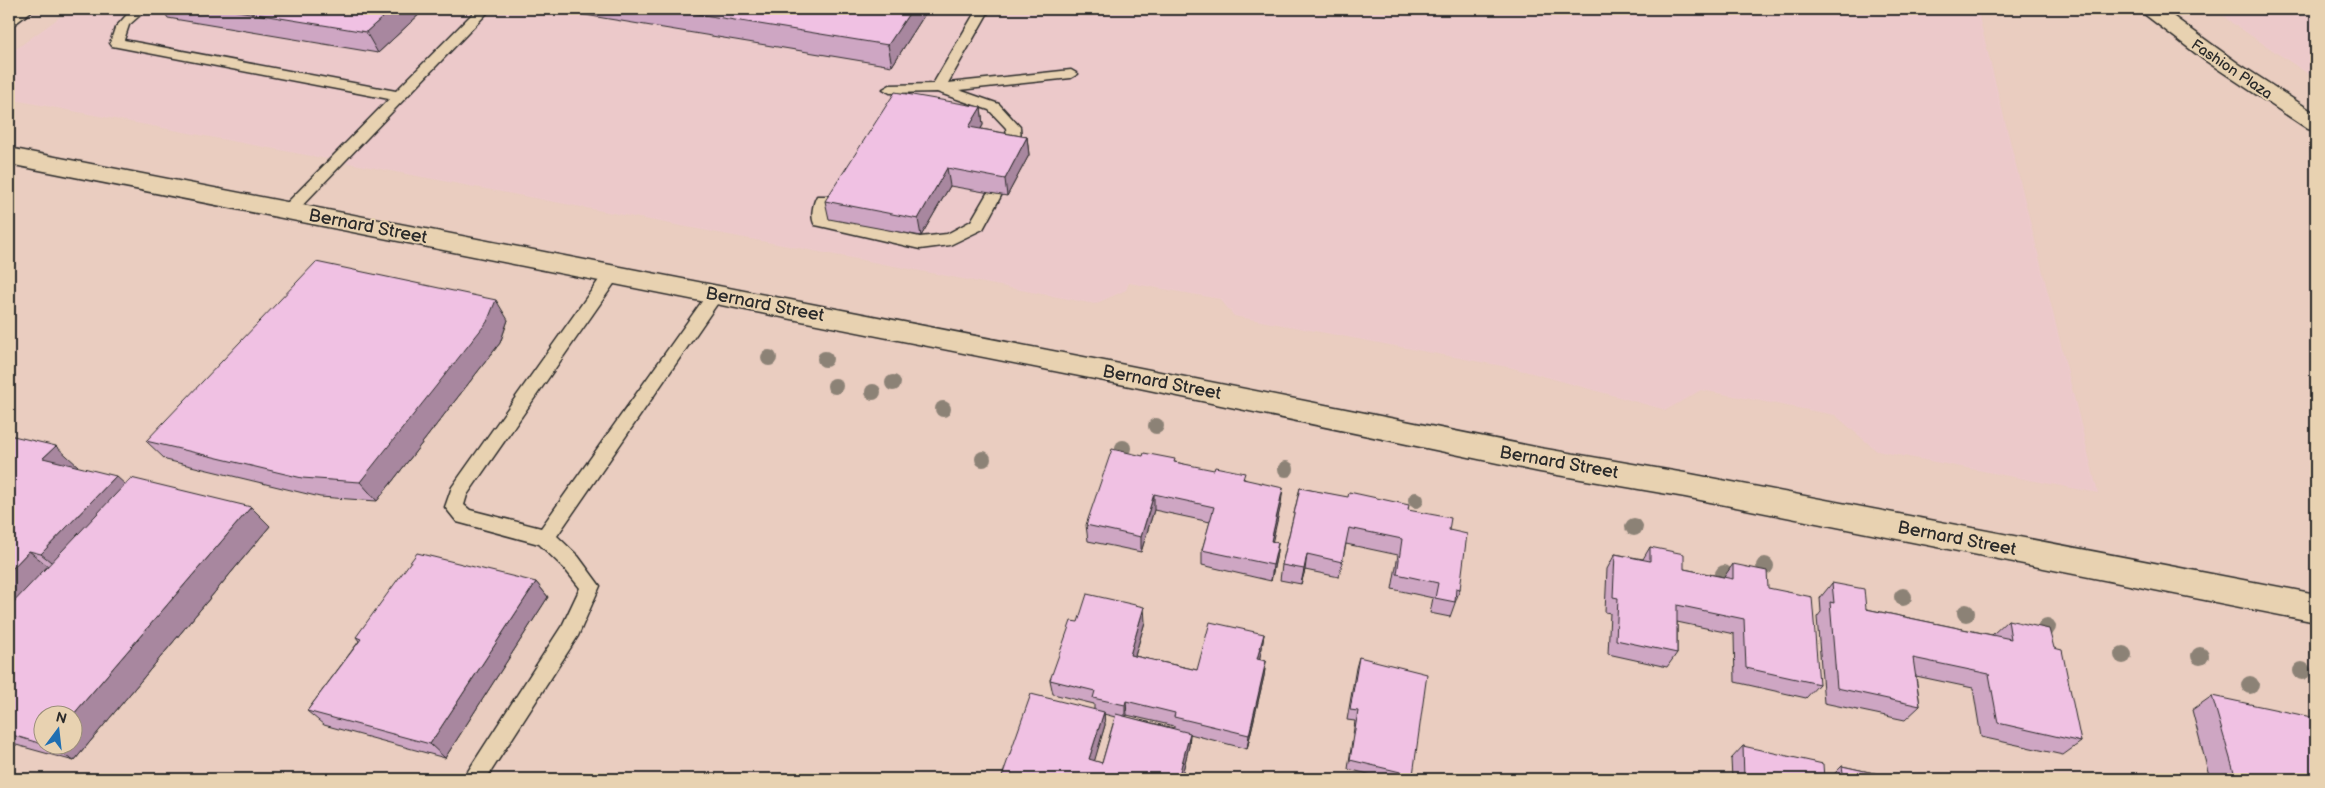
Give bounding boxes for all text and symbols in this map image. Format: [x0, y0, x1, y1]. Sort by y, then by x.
street label: Fashion Plaza [2187, 35, 2276, 104]
street label: Bernard Street [307, 205, 429, 248]
street label: Bernard Street [704, 283, 826, 326]
street label: Bernard Street [1101, 361, 1223, 404]
street label: Bernard Street [1498, 442, 1620, 483]
street label: Bernard Street [1896, 517, 2018, 560]
north arrow [32, 706, 82, 756]
text: N [54, 708, 69, 727]

